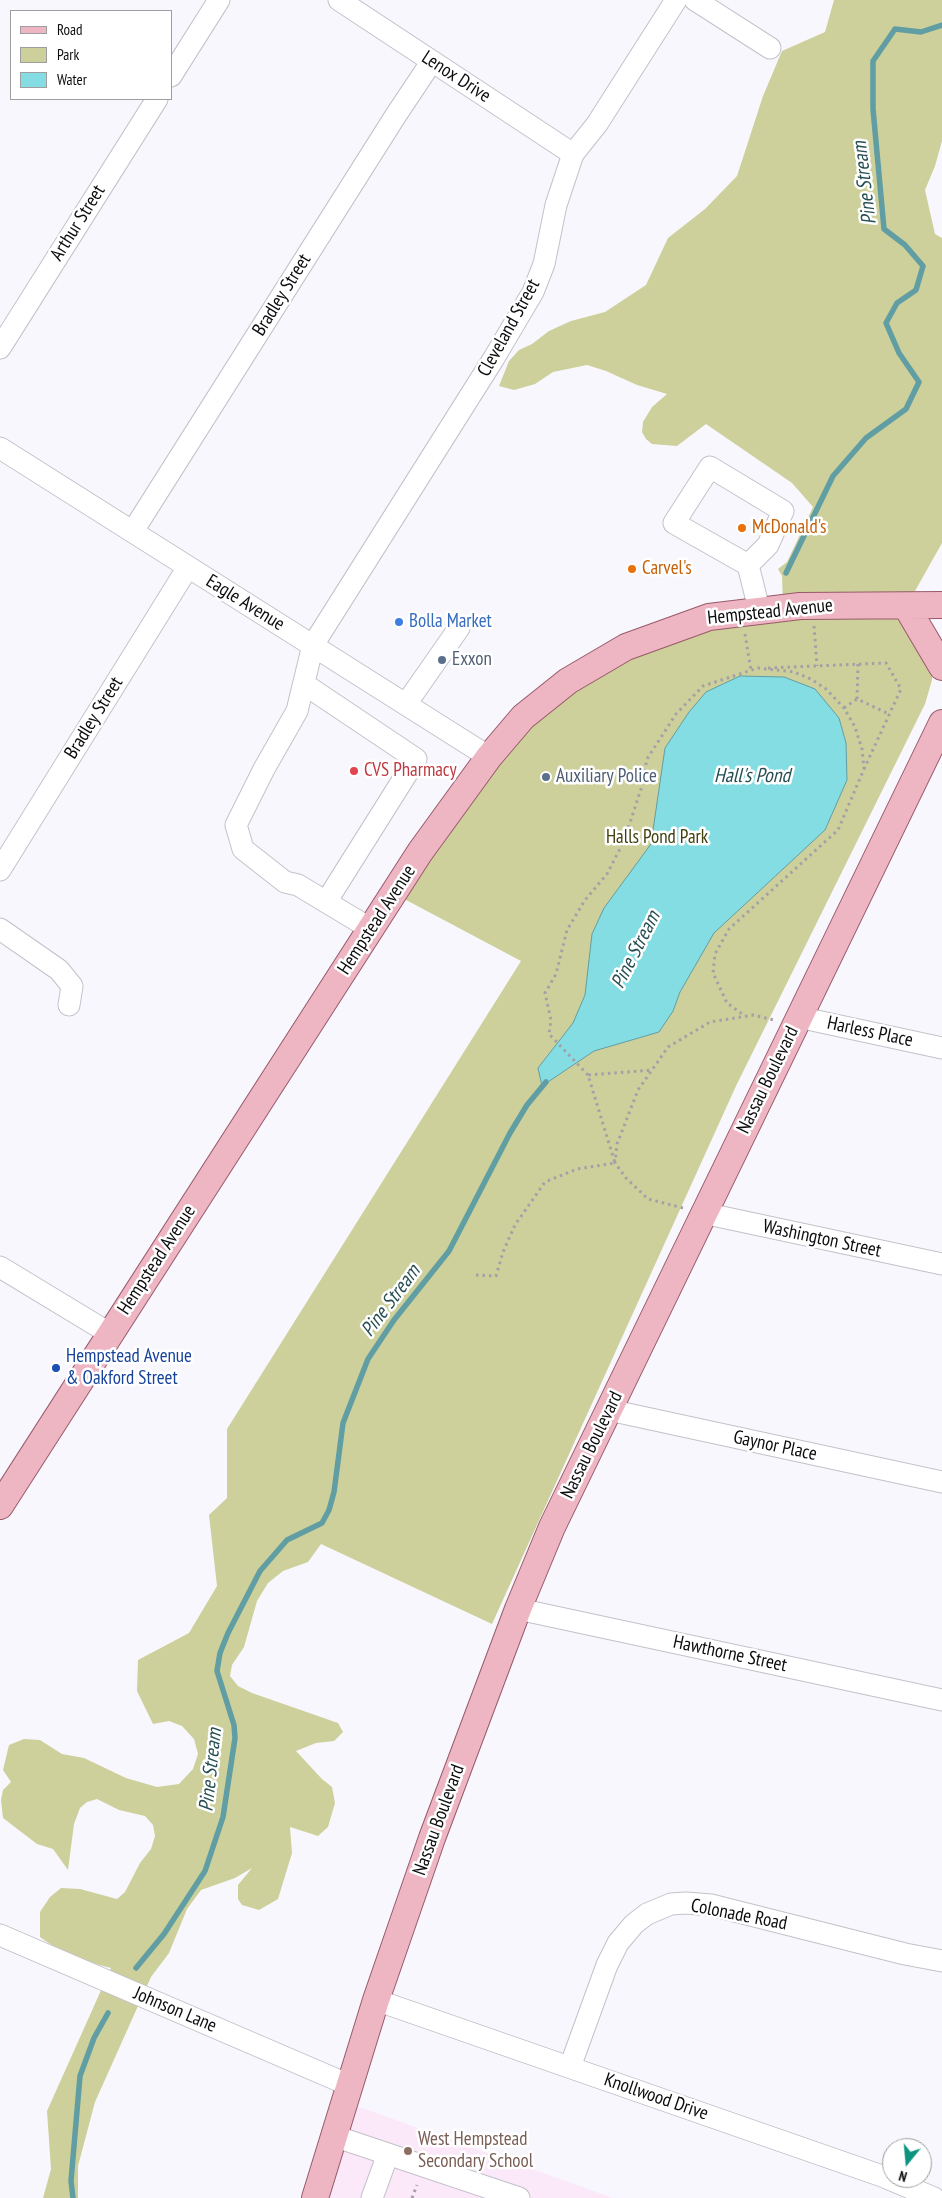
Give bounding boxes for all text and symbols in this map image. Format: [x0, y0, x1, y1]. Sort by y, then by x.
legend [10, 10, 172, 100]
text: Road [57, 20, 83, 39]
text: Park [57, 45, 79, 64]
street label: Lenox Drive [417, 46, 495, 108]
text: Water [57, 70, 87, 89]
water label: Pine Stream [848, 140, 882, 226]
street label: Arthur Street [46, 181, 110, 265]
street label: Bradley Street [248, 250, 316, 340]
street label: Cleveland Street [473, 275, 545, 381]
place label: McDonald's [752, 517, 827, 539]
marker: McDonald's [736, 522, 748, 534]
place label: Carvel's [642, 558, 692, 580]
marker: Carvel's [626, 563, 638, 575]
street label: Eagle Avenue [202, 570, 288, 636]
street label: Hempstead Avenue [706, 594, 834, 630]
place label: Bolla Market [409, 611, 492, 633]
marker: Bolla Market [393, 616, 405, 628]
place label: Exxon [452, 649, 492, 671]
marker: Exxon [436, 654, 448, 666]
street label: Bradley Street [60, 673, 128, 763]
place label: CVS Pharmacy [364, 760, 457, 782]
water label: Hall's Pond [714, 764, 790, 788]
marker: CVS Pharmacy [348, 765, 360, 777]
place label: Auxiliary Police [556, 766, 657, 788]
marker: Auxiliary Police [540, 771, 552, 783]
park label: Halls Pond Park [606, 827, 708, 849]
street label: Hempstead Avenue [333, 861, 421, 979]
water label: Pine Stream [606, 907, 666, 993]
street label: Harless Place [825, 1012, 915, 1052]
street label: Nassau Boulevard [732, 1023, 804, 1137]
street label: Hempstead Avenue [113, 1201, 201, 1319]
street label: Washington Street [761, 1215, 883, 1263]
water label: Pine Stream [356, 1260, 426, 1342]
place label: Hempstead Avenue & Oakford Street [66, 1346, 192, 1390]
marker: Hempstead Avenue & Oakford Street [50, 1362, 62, 1374]
street label: Nassau Boulevard [556, 1388, 628, 1502]
street label: Gaynor Place [731, 1426, 819, 1466]
street label: Hawthorne Street [671, 1631, 789, 1677]
water label: Pine Stream [195, 1727, 227, 1813]
street label: Nassau Boulevard [408, 1761, 470, 1879]
street label: Colonade Road [689, 1895, 789, 1935]
street label: Johnson Lane [130, 1982, 220, 2038]
street label: Knollwood Drive [601, 2069, 711, 2125]
place label: West Hempstead Secondary School [418, 2129, 533, 2173]
north arrow [882, 2138, 932, 2188]
marker: West Hempstead Secondary School [402, 2145, 414, 2157]
text: N [897, 2167, 909, 2186]

